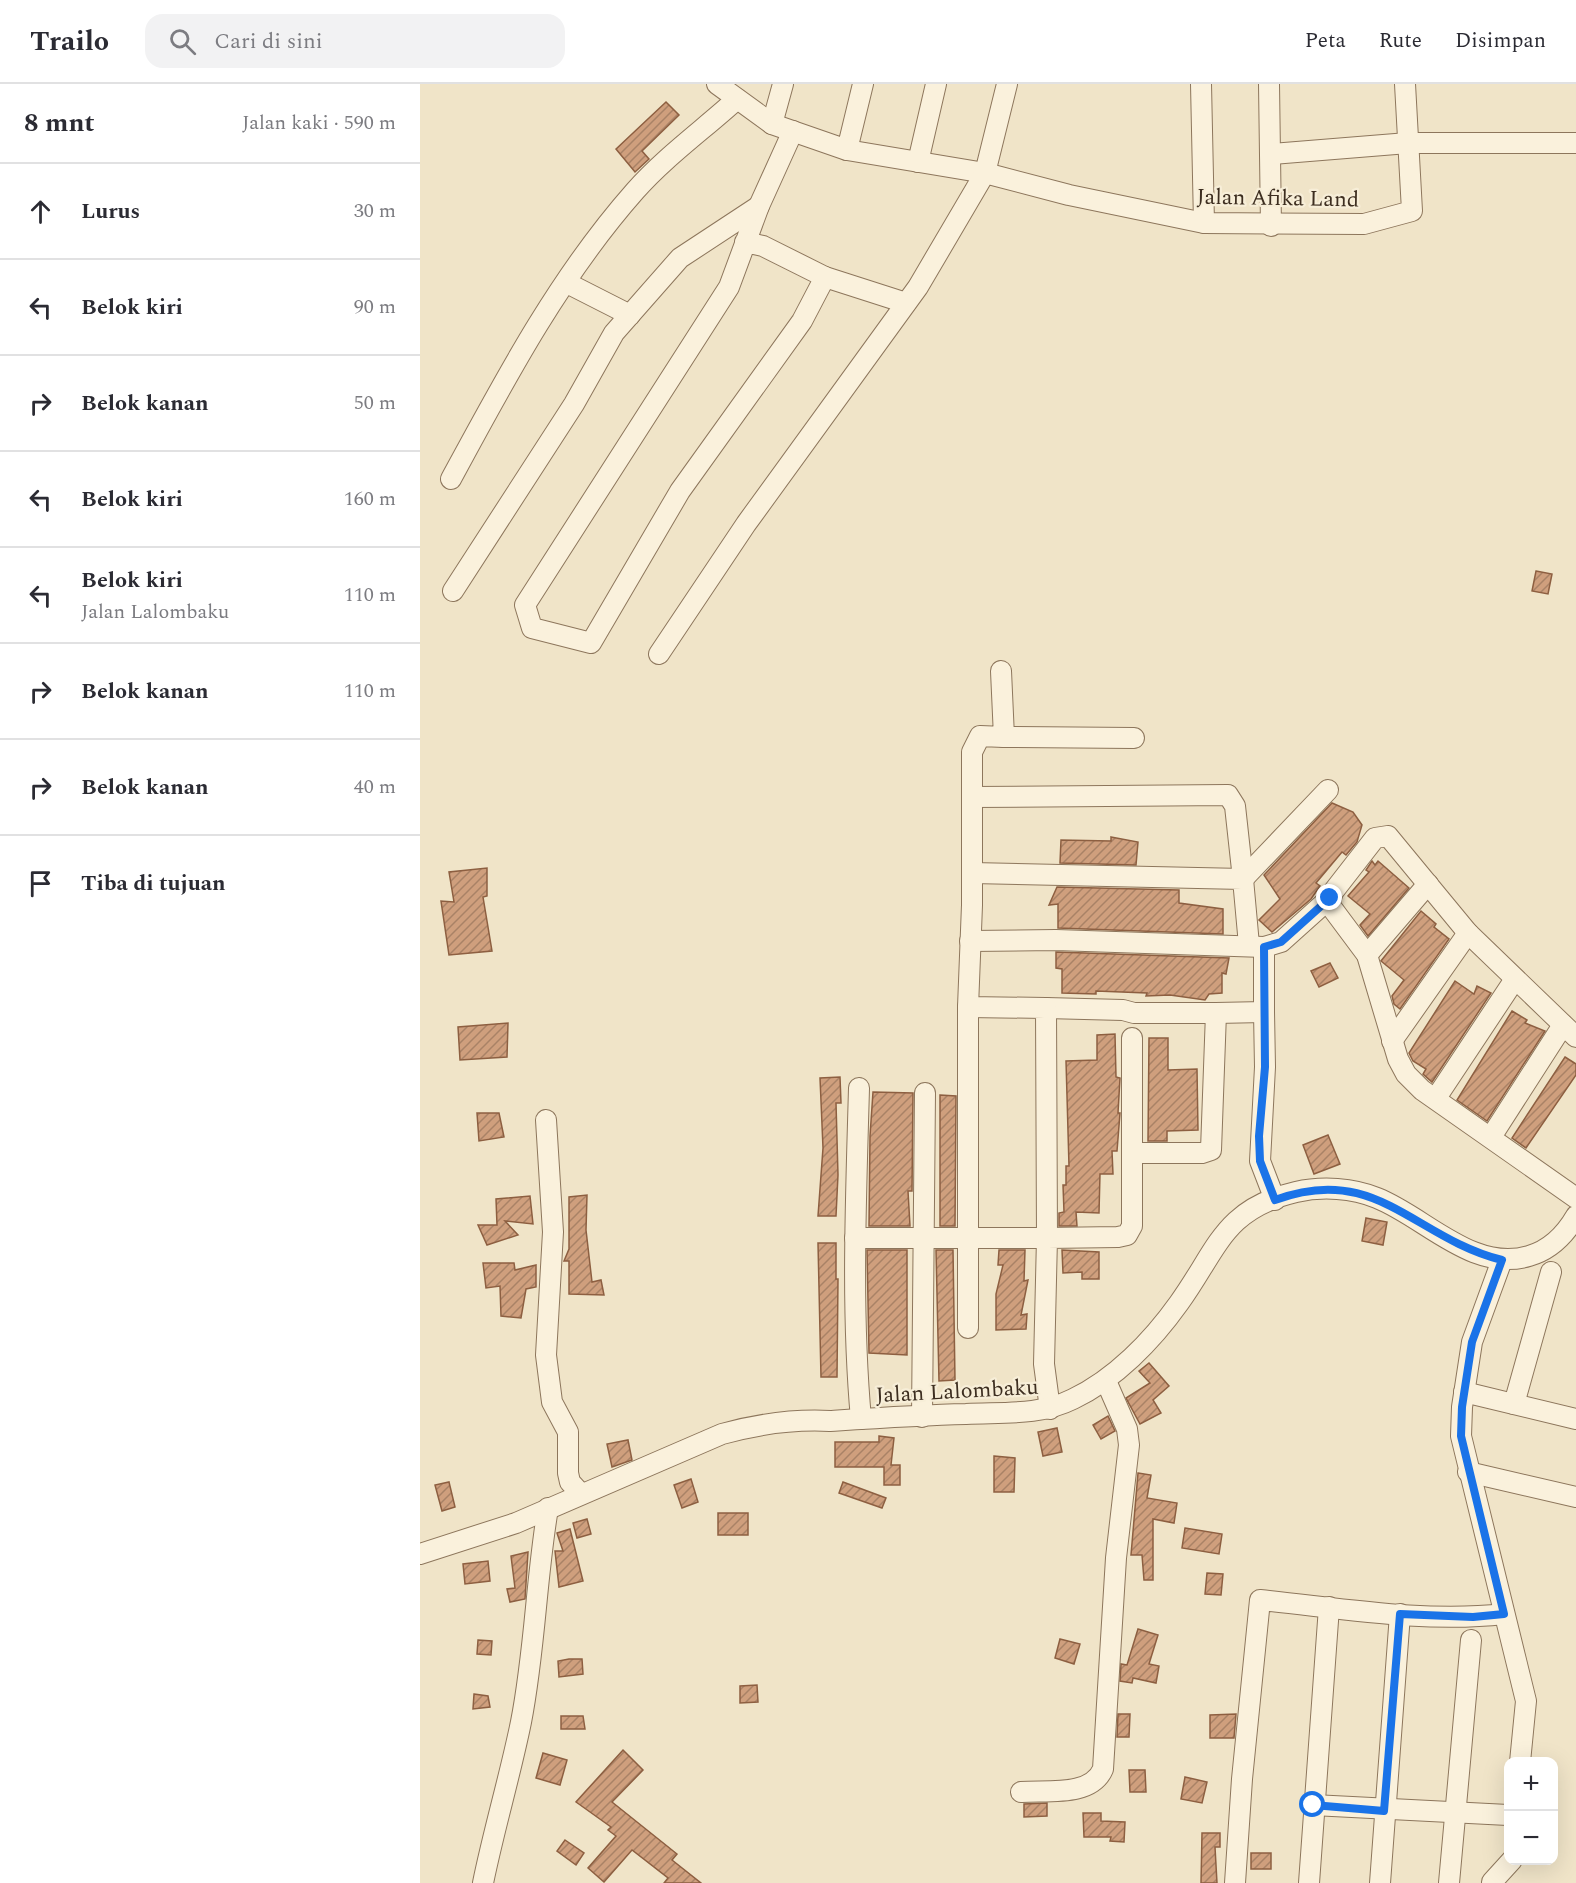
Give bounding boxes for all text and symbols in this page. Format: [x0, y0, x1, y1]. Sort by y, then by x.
search box [145, 14, 565, 68]
text: Trailo [30, 20, 109, 63]
icon: search [166, 25, 199, 58]
text: Cari di sini [214, 25, 323, 58]
text: Peta [1305, 25, 1346, 57]
text: Rute [1379, 25, 1422, 57]
text: Disimpan [1455, 25, 1546, 57]
text: 8 mnt [24, 103, 95, 143]
text: Jalan kaki · 590 m [242, 108, 396, 138]
street label: Jalan Afika Land [1196, 181, 1360, 216]
icon: ahead [24, 195, 57, 228]
text: Lurus [81, 195, 140, 228]
text: 30 m [354, 196, 396, 226]
icon: left [24, 291, 57, 324]
text: Belok kiri [81, 291, 183, 324]
text: 90 m [354, 292, 396, 322]
icon: right [24, 387, 57, 420]
text: Belok kanan [81, 387, 209, 420]
text: 50 m [354, 388, 396, 418]
icon: left [24, 483, 57, 516]
text: Belok kiri [81, 483, 183, 516]
text: 160 m [344, 484, 396, 514]
text: Belok kiri [81, 564, 183, 597]
icon: left [24, 579, 57, 612]
text: 110 m [344, 580, 396, 610]
text: Jalan Lalombaku [81, 597, 229, 627]
icon: right [24, 675, 57, 708]
text: Belok kanan [81, 675, 209, 708]
text: 110 m [344, 676, 396, 706]
icon: right [24, 771, 57, 804]
text: Belok kanan [81, 771, 209, 804]
text: 40 m [354, 772, 396, 802]
icon: arrive [24, 867, 57, 900]
text: Tiba di tujuan [81, 867, 226, 900]
route end [1316, 884, 1342, 910]
street label: Jalan Lalombaku [875, 1371, 1039, 1412]
map controls [1504, 1757, 1558, 1865]
button: + [1504, 1757, 1558, 1811]
route start [1299, 1791, 1325, 1817]
button: − [1504, 1811, 1558, 1865]

